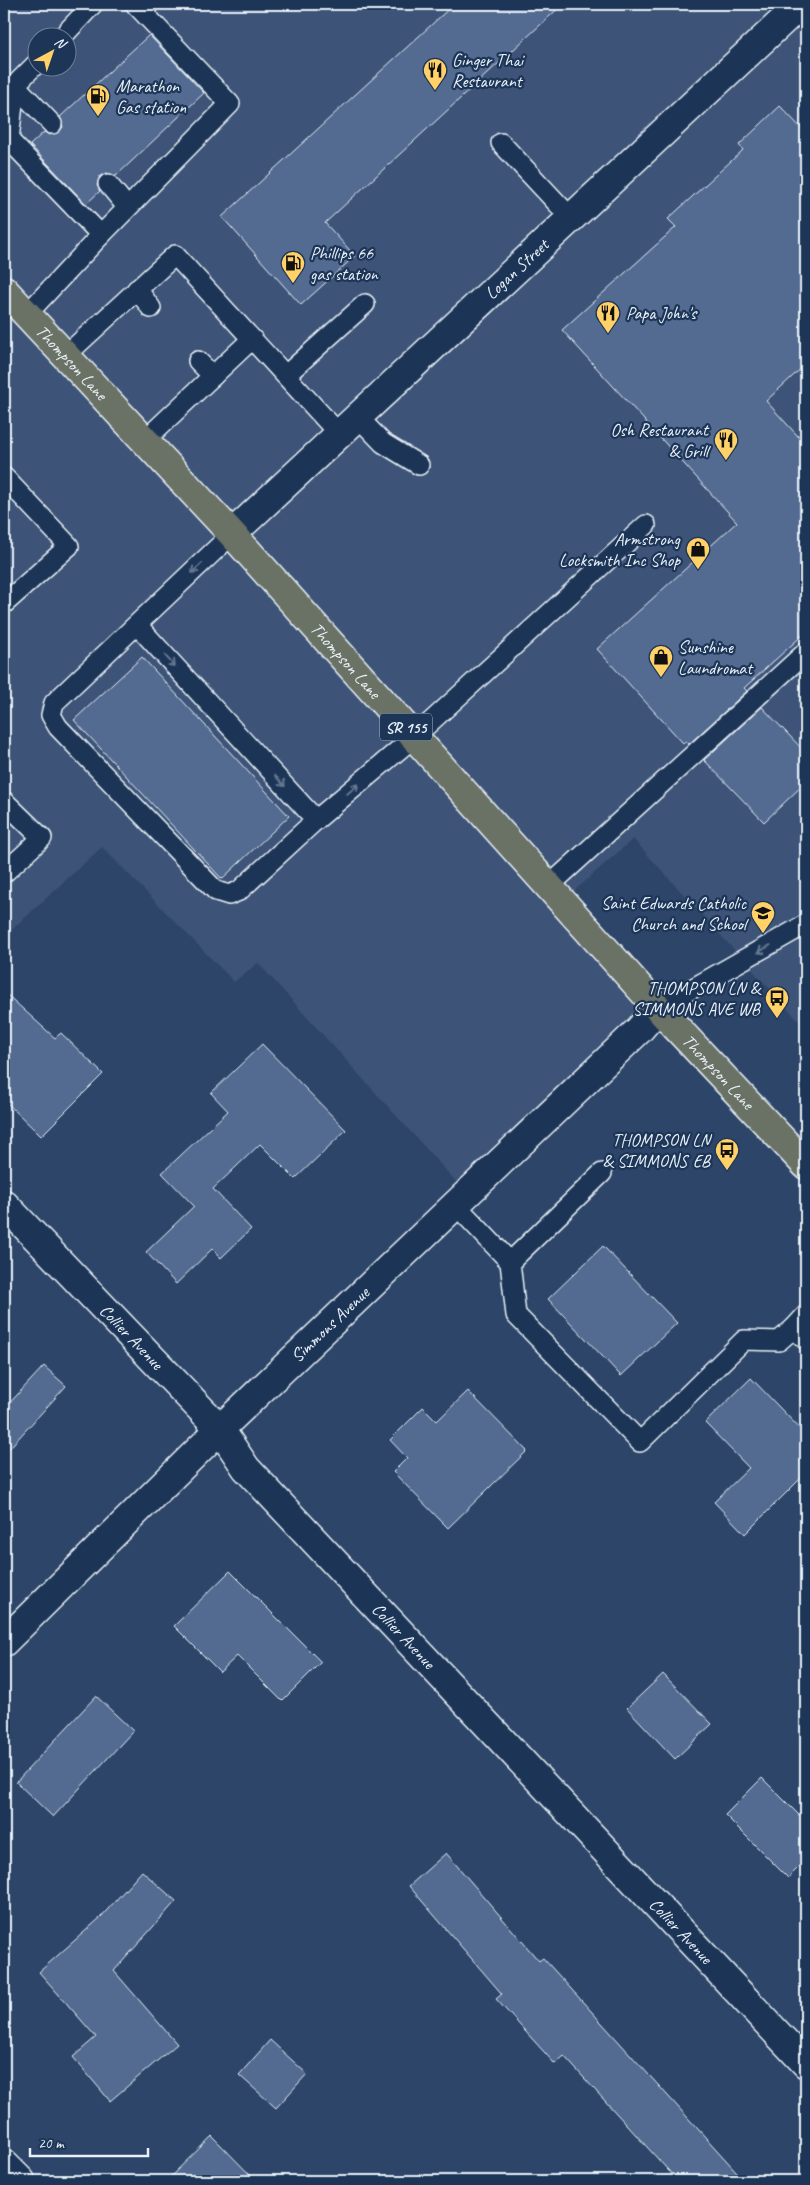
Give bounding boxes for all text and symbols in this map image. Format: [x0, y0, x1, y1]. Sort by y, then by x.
north arrow [28, 28, 78, 78]
text: N [51, 33, 71, 53]
place label: Ginger Thai Restaurant [452, 49, 526, 92]
restaurant icon: Ginger Thai Restaurant [422, 57, 448, 91]
place label: Marathon Gas station [116, 75, 187, 118]
fuel station icon: Marathon Gas station [85, 83, 111, 117]
street label: Logan Street [480, 233, 555, 304]
place label: Phillips 66 gas station [310, 242, 379, 285]
fuel station icon: Phillips 66 gas station [280, 250, 306, 284]
restaurant icon: Papa John's [595, 300, 621, 334]
place label: Papa John's [626, 302, 698, 324]
street label: Thompson Lane [31, 320, 113, 405]
place label: Osh Restaurant & Grill [611, 419, 711, 462]
restaurant icon: Osh Restaurant & Grill [713, 427, 739, 461]
place label: Armstrong Locksmith Inc Shop [559, 528, 682, 571]
shop icon: Armstrong Locksmith Inc Shop [685, 536, 711, 570]
one-way arrow [190, 562, 203, 574]
street label: Thompson Lane [306, 618, 386, 704]
place label: Sunshine Laundromat [678, 636, 754, 679]
shop icon: Sunshine Laundromat [648, 644, 674, 678]
one-way arrow [164, 655, 176, 667]
road number: SR 155 [380, 714, 432, 740]
one-way arrow [274, 774, 286, 787]
one-way arrow [347, 783, 360, 794]
place label: Saint Edwards Catholic Church and School [601, 892, 749, 935]
school or university icon: Saint Edwards Catholic Church and School [750, 900, 776, 934]
one-way arrow [758, 944, 772, 954]
place label: THOMPSON LN & SIMMONS AVE WB [632, 977, 762, 1020]
bus stop icon: THOMPSON LN & SIMMONS AVE WB [764, 985, 790, 1019]
street label: Thompson Lane [678, 1030, 760, 1115]
place label: THOMPSON LN & SIMMONS EB [602, 1129, 713, 1172]
bus stop icon: THOMPSON LN & SIMMONS EB [714, 1137, 740, 1171]
street label: Simmons Avenue [286, 1281, 374, 1367]
street label: Collier Avenue [95, 1299, 169, 1375]
street label: Collier Avenue [367, 1598, 441, 1674]
street label: Collier Avenue [645, 1893, 718, 1969]
scale bar [30, 2125, 148, 2157]
text: 20 m [38, 2134, 65, 2153]

